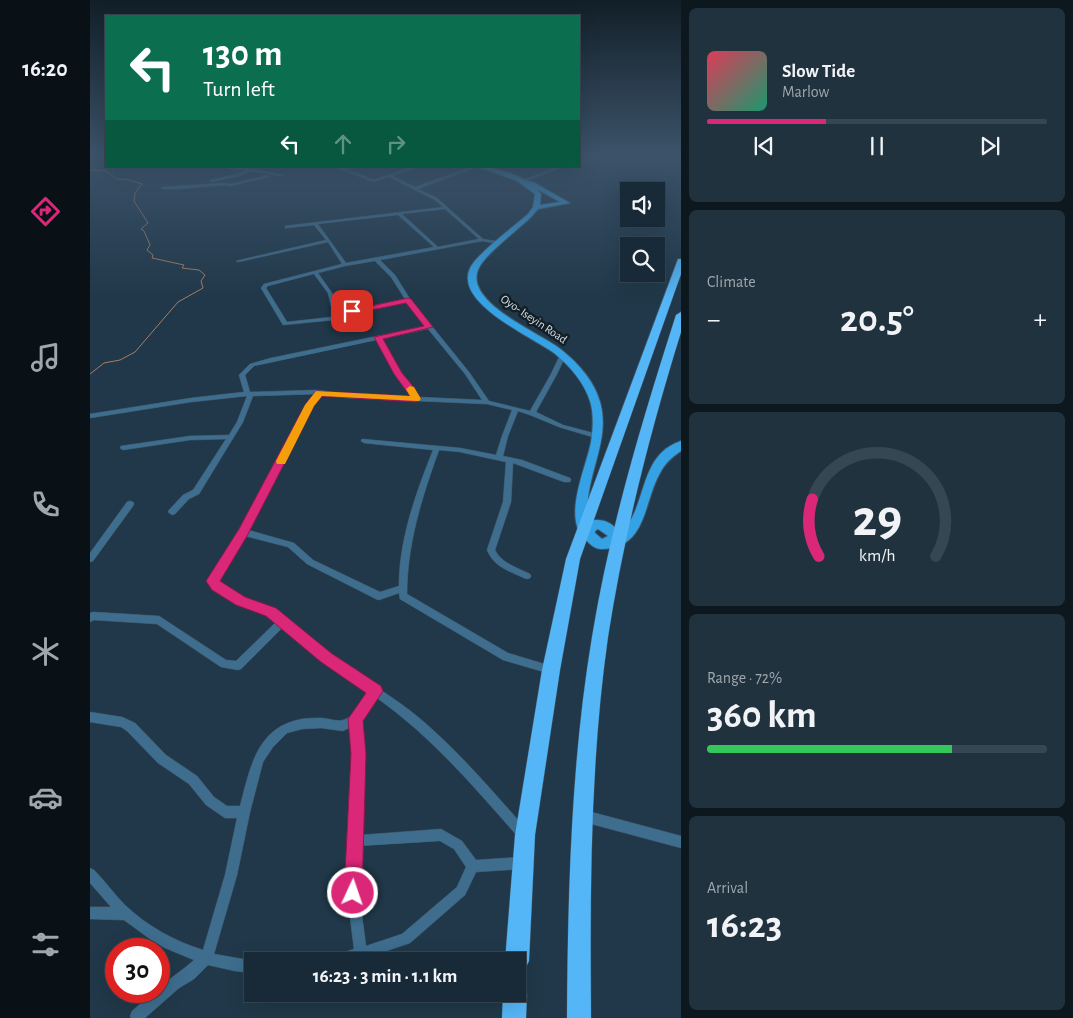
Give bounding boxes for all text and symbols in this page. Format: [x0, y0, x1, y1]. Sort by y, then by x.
icon: left [120, 35, 185, 100]
text: 130 m [203, 37, 282, 72]
text: 16:20 [22, 58, 68, 80]
text: Slow Tide [782, 62, 855, 81]
text: Turn left [203, 78, 275, 100]
text: Marlow [782, 84, 829, 100]
icon: left [276, 130, 304, 158]
icon: ahead [329, 130, 357, 158]
icon: right [382, 130, 410, 158]
icon: previous [750, 132, 778, 160]
icon: pause [863, 132, 891, 160]
icon: next [976, 132, 1004, 160]
map controls [620, 182, 665, 282]
button: sound [620, 182, 665, 227]
icon: directions [28, 194, 63, 229]
button: search [620, 237, 665, 282]
text: Climate [707, 274, 756, 290]
pin [331, 290, 373, 332]
street label: Oyo- Iseyin Road [498, 292, 569, 346]
icon: arrive [338, 297, 366, 325]
text: 20.5° [840, 301, 914, 339]
text: − [707, 306, 720, 334]
text: + [1034, 306, 1047, 334]
icon: music [28, 340, 63, 375]
icon: phone [28, 487, 63, 522]
text: 29 [852, 493, 902, 545]
text: km/h [859, 547, 895, 565]
icon: climate [28, 634, 63, 669]
text: Range · 72% [707, 670, 782, 686]
text: 360 km [707, 697, 817, 735]
icon: car [28, 780, 63, 815]
position arrow [326, 866, 378, 918]
text: Arrival [707, 880, 748, 896]
text: 16:23 [707, 907, 782, 945]
icon: filters [28, 927, 63, 962]
speed limit sign: 30 [105, 938, 170, 1003]
text: 16:23 · 3 min · 1.1 km [313, 967, 457, 986]

